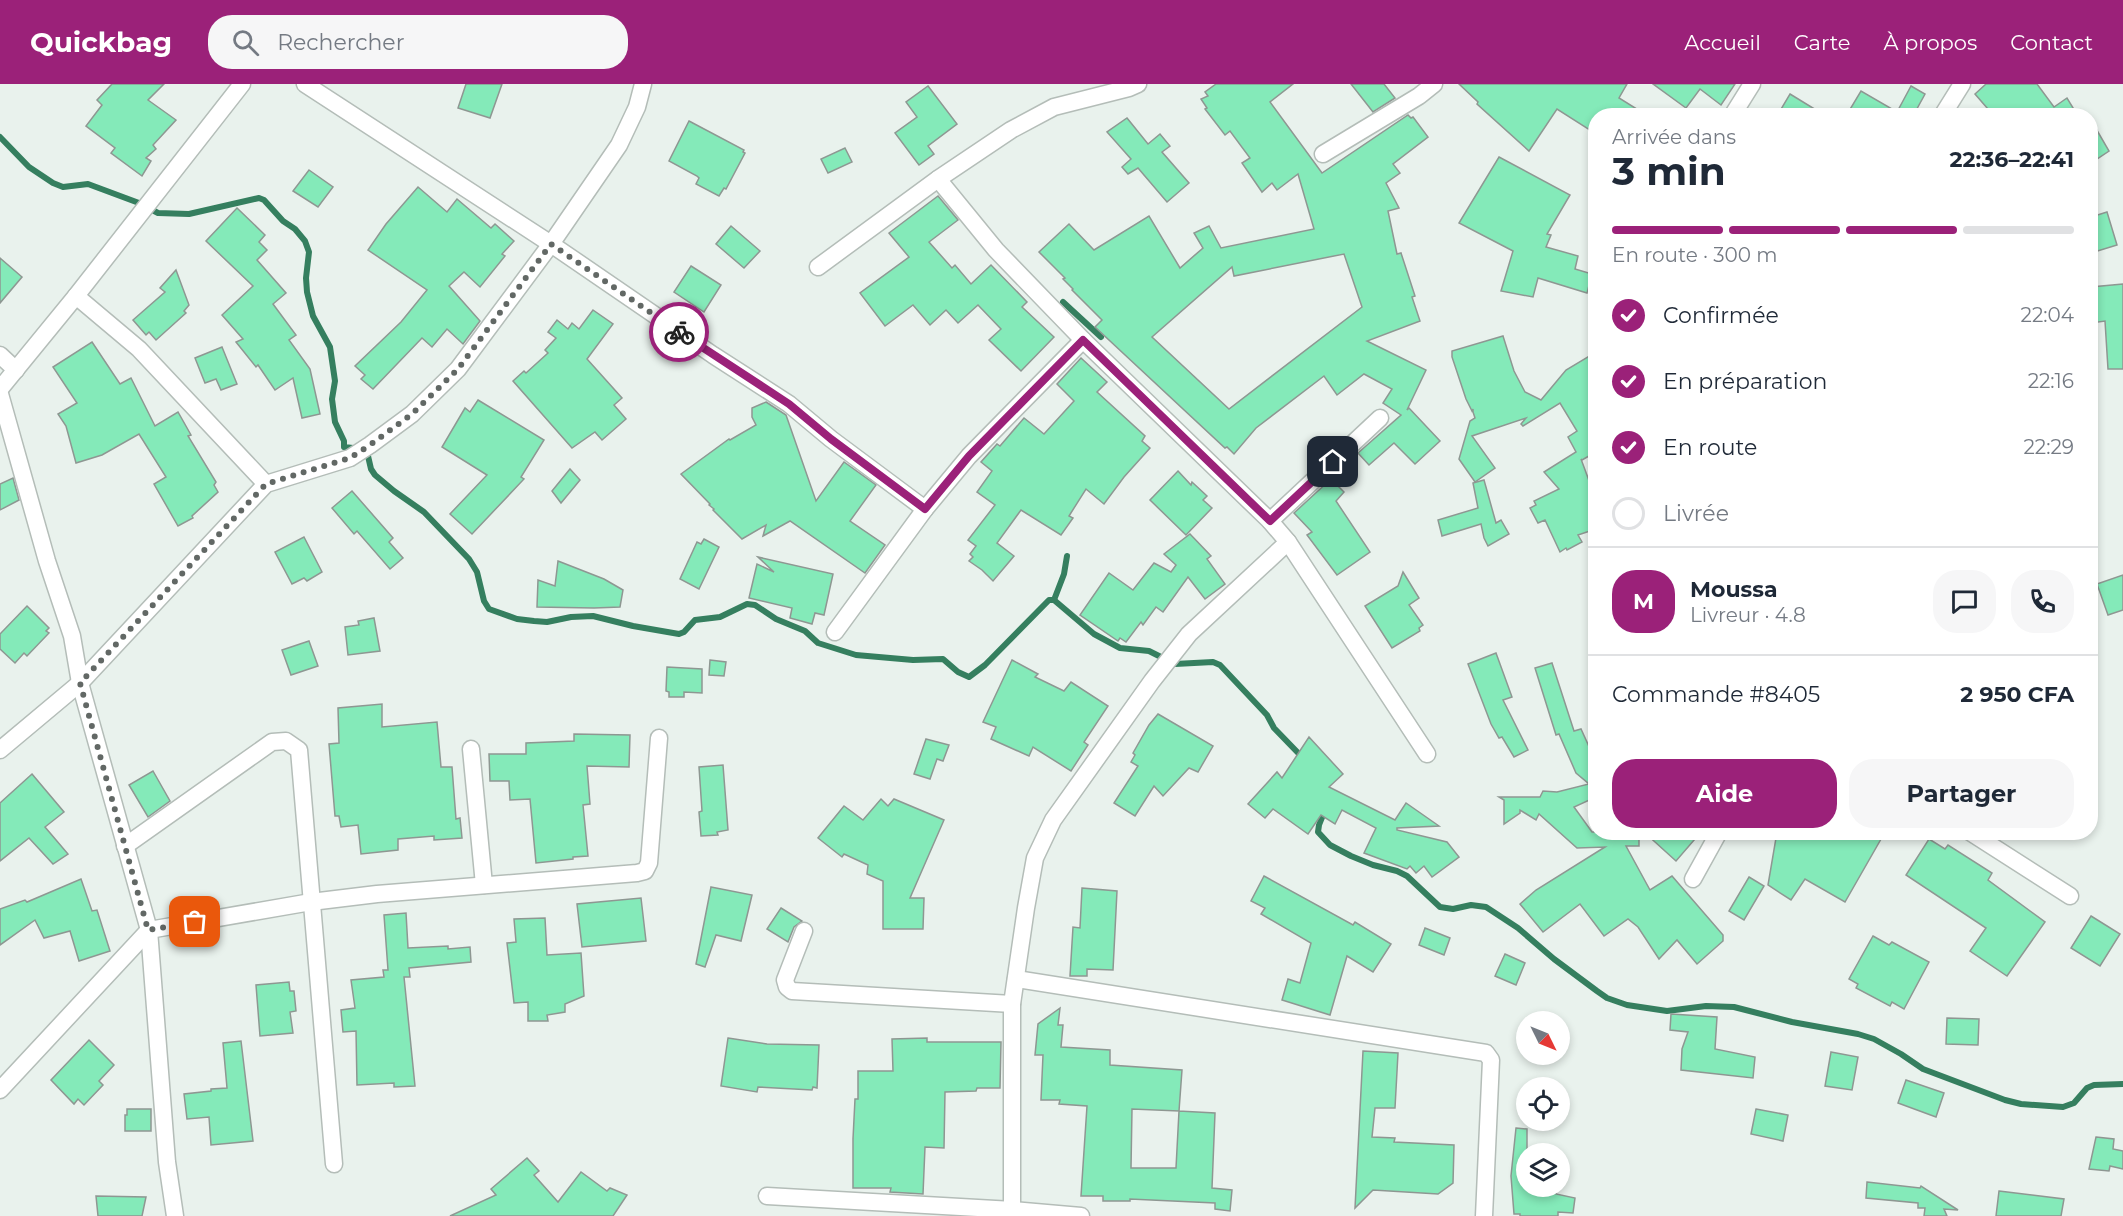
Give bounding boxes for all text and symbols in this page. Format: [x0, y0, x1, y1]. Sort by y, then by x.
search box [208, 15, 628, 69]
text: Quickbag [30, 25, 172, 59]
icon: search [229, 26, 262, 59]
text: Rechercher [277, 29, 404, 56]
text: Accueil [1684, 30, 1761, 55]
text: Carte [1794, 30, 1850, 55]
text: À propos [1883, 30, 1977, 55]
text: Contact [2010, 30, 2093, 55]
text: Arrivée dans [1612, 125, 1736, 149]
text: 22:36–22:41 [1950, 146, 2074, 173]
text: 3 min [1612, 147, 1726, 195]
text: En route · 300 m [1612, 243, 1777, 267]
icon: check [1612, 299, 1645, 332]
courier [649, 302, 709, 362]
text: Confirmée [1663, 302, 1779, 329]
text: 22:04 [2021, 303, 2074, 327]
icon: bike [663, 316, 696, 349]
icon: check [1612, 365, 1645, 398]
text: En préparation [1663, 368, 1827, 395]
text: 22:16 [2028, 369, 2074, 393]
icon: check [1612, 431, 1645, 464]
text: En route [1663, 434, 1757, 461]
text: 22:29 [2024, 435, 2074, 459]
pin [1307, 436, 1358, 487]
icon: home [1316, 445, 1349, 478]
text: Livrée [1663, 500, 1729, 527]
button: chat [1933, 570, 1996, 633]
button: phone [2011, 570, 2074, 633]
text: Moussa [1690, 576, 1777, 603]
text: M [1633, 588, 1654, 615]
text: Livreur · 4.8 [1690, 603, 1806, 627]
text: Commande #8405 [1612, 681, 1820, 708]
text: 2 950 CFA [1960, 681, 2074, 708]
button: Aide [1612, 759, 1837, 828]
button: Partager [1849, 759, 2074, 828]
pin [169, 896, 220, 947]
icon: bag [178, 905, 211, 938]
north arrow [1516, 1011, 1570, 1065]
map controls [1516, 1011, 1570, 1197]
button: locate [1516, 1077, 1570, 1131]
button: layers [1516, 1143, 1570, 1197]

